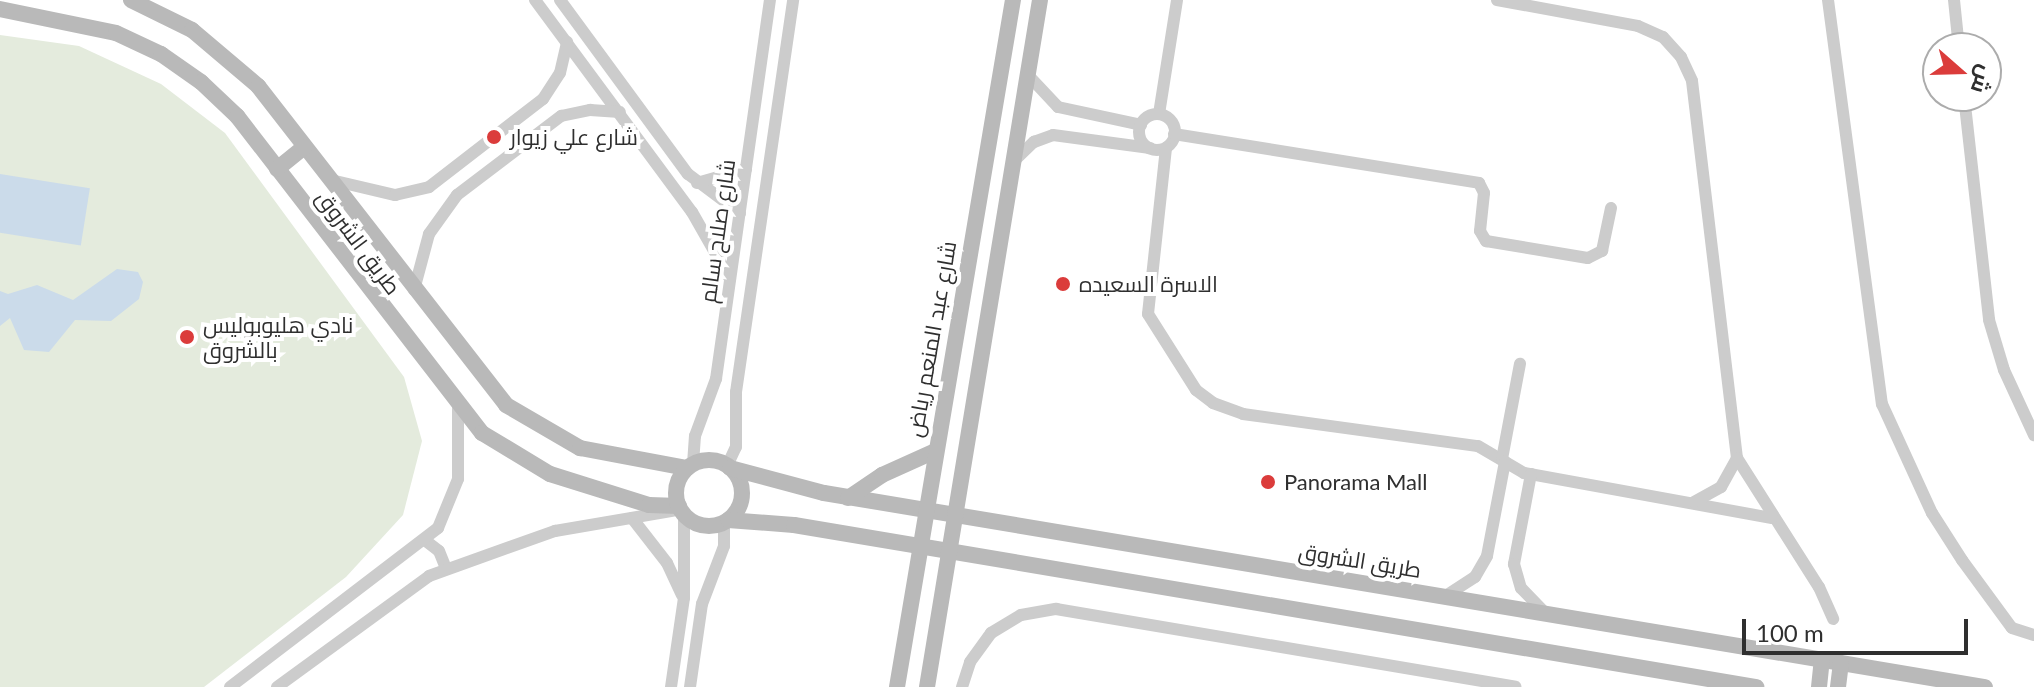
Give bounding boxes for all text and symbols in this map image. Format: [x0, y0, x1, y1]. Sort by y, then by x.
north arrow [1922, 32, 2002, 112]
text: ش [1966, 62, 2001, 98]
place label: شارع علي زيوار [510, 124, 638, 150]
marker: شارع علي زيوار [485, 128, 503, 146]
street label: شارع صلاح سالم [694, 158, 740, 304]
street label: طريق الشروق [311, 185, 407, 299]
street label: شارع عبد المنعم رياض [901, 239, 961, 439]
place label: الاسرة السعيده [1079, 271, 1218, 297]
marker: الاسرة السعيده [1054, 275, 1072, 293]
place label: نادي هليوبوليس بالشروق [203, 311, 353, 362]
marker: نادي هليوبوليس بالشروق [178, 328, 196, 346]
place label: Panorama Mall [1284, 469, 1427, 495]
marker: Panorama Mall [1259, 473, 1277, 491]
street label: طريق الشروق [1297, 537, 1423, 583]
scale bar [1746, 603, 1972, 653]
text: 100 m [1756, 618, 1824, 647]

